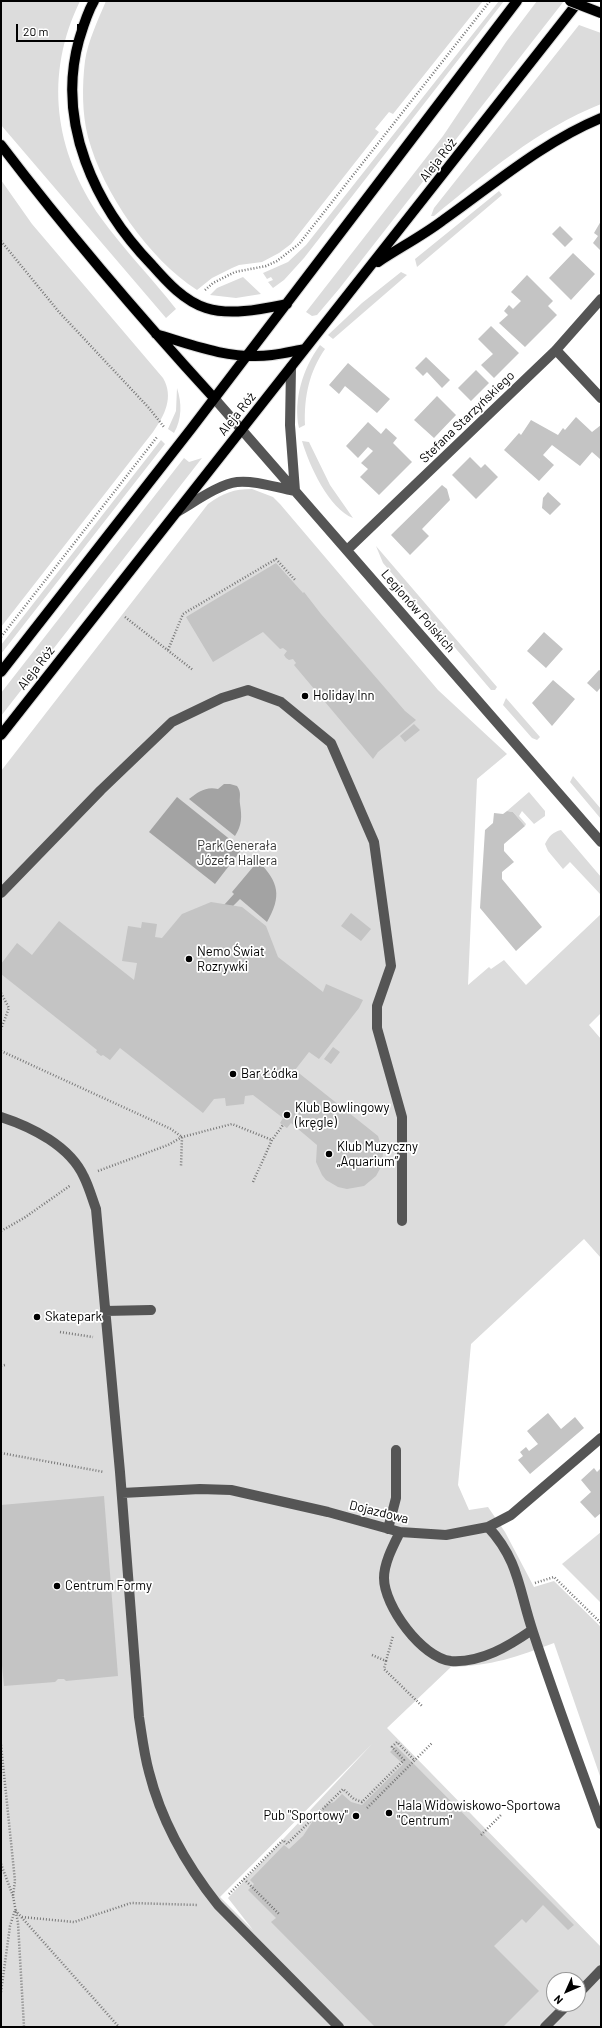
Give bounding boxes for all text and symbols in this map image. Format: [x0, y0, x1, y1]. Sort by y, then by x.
scale bar [18, 16, 81, 42]
text: 20 m [23, 24, 49, 38]
street label: Aleja Róż [416, 135, 460, 185]
street label: Stefana Starzyńskiego [416, 368, 518, 466]
street label: Aleja Róż [215, 389, 259, 439]
street label: Legionów Polskich [378, 566, 458, 656]
street label: Aleja Róż [14, 643, 58, 693]
place label: Holiday Inn [313, 688, 375, 704]
marker: Holiday Inn [300, 691, 310, 701]
park label: Park Generała Józefa Hallera [197, 838, 277, 869]
place label: Nemo Świat Rozrywki [197, 944, 265, 975]
marker: Nemo Świat Rozrywki [184, 954, 194, 964]
place label: Bar Łódka [241, 1066, 298, 1082]
marker: Bar Łódka [228, 1069, 238, 1079]
place label: Klub Bowlingowy (kręgle) [295, 1100, 389, 1131]
marker: Klub Bowlingowy (kręgle) [282, 1110, 292, 1120]
place label: Klub Muzyczny „Aquarium” [337, 1139, 418, 1170]
marker: Klub Muzyczny „Aquarium” [324, 1149, 334, 1159]
place label: Skatepark [45, 1309, 102, 1325]
marker: Skatepark [32, 1312, 42, 1322]
street label: Dojazdowa [348, 1497, 410, 1527]
place label: Centrum Formy [65, 1578, 152, 1594]
marker: Centrum Formy [52, 1581, 62, 1591]
place label: Hala Widowiskowo-Sportowa "Centrum" [397, 1798, 560, 1829]
place label: Pub "Sportowy" [263, 1808, 348, 1824]
marker: Hala Widowiskowo-Sportowa "Centrum" [384, 1808, 394, 1818]
marker: Pub "Sportowy" [351, 1811, 361, 1821]
north arrow [546, 1972, 586, 2012]
text: N [551, 1993, 565, 2007]

